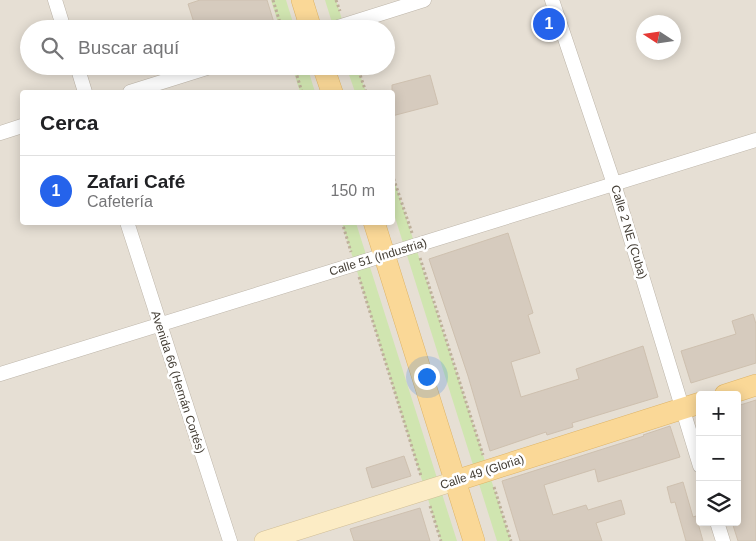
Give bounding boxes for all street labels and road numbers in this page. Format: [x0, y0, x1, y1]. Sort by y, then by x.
street label: Calle 2 NE (Cuba) [608, 183, 650, 281]
street label: Calle 51 (Industria) [327, 235, 429, 279]
street label: Avenida 66 (Hernán Cortés) [148, 309, 208, 455]
street label: Calle 49 (Gloria) [438, 452, 526, 492]

